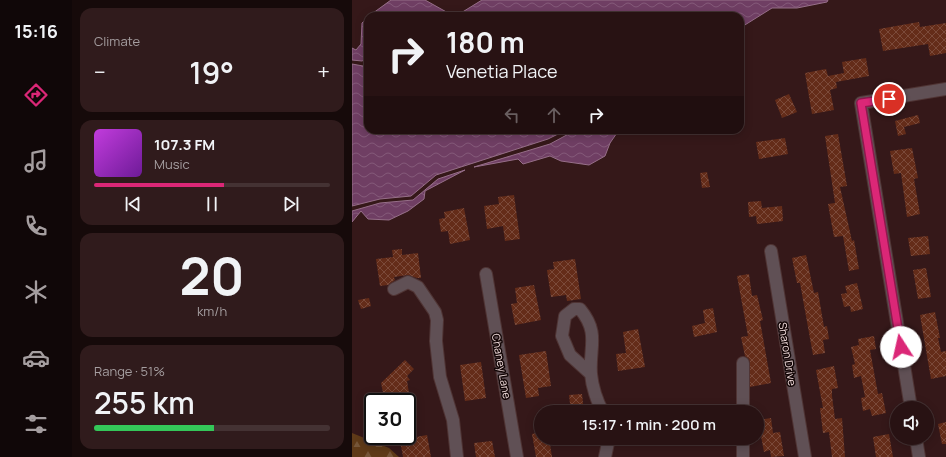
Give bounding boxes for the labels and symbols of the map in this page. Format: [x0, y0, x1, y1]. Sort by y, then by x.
pin [872, 82, 906, 116]
street label: Sharon Drive [776, 321, 801, 387]
position arrow [880, 326, 922, 368]
street label: Chaney Lane [489, 332, 515, 400]
speed limit sign: 30 [364, 393, 416, 445]

